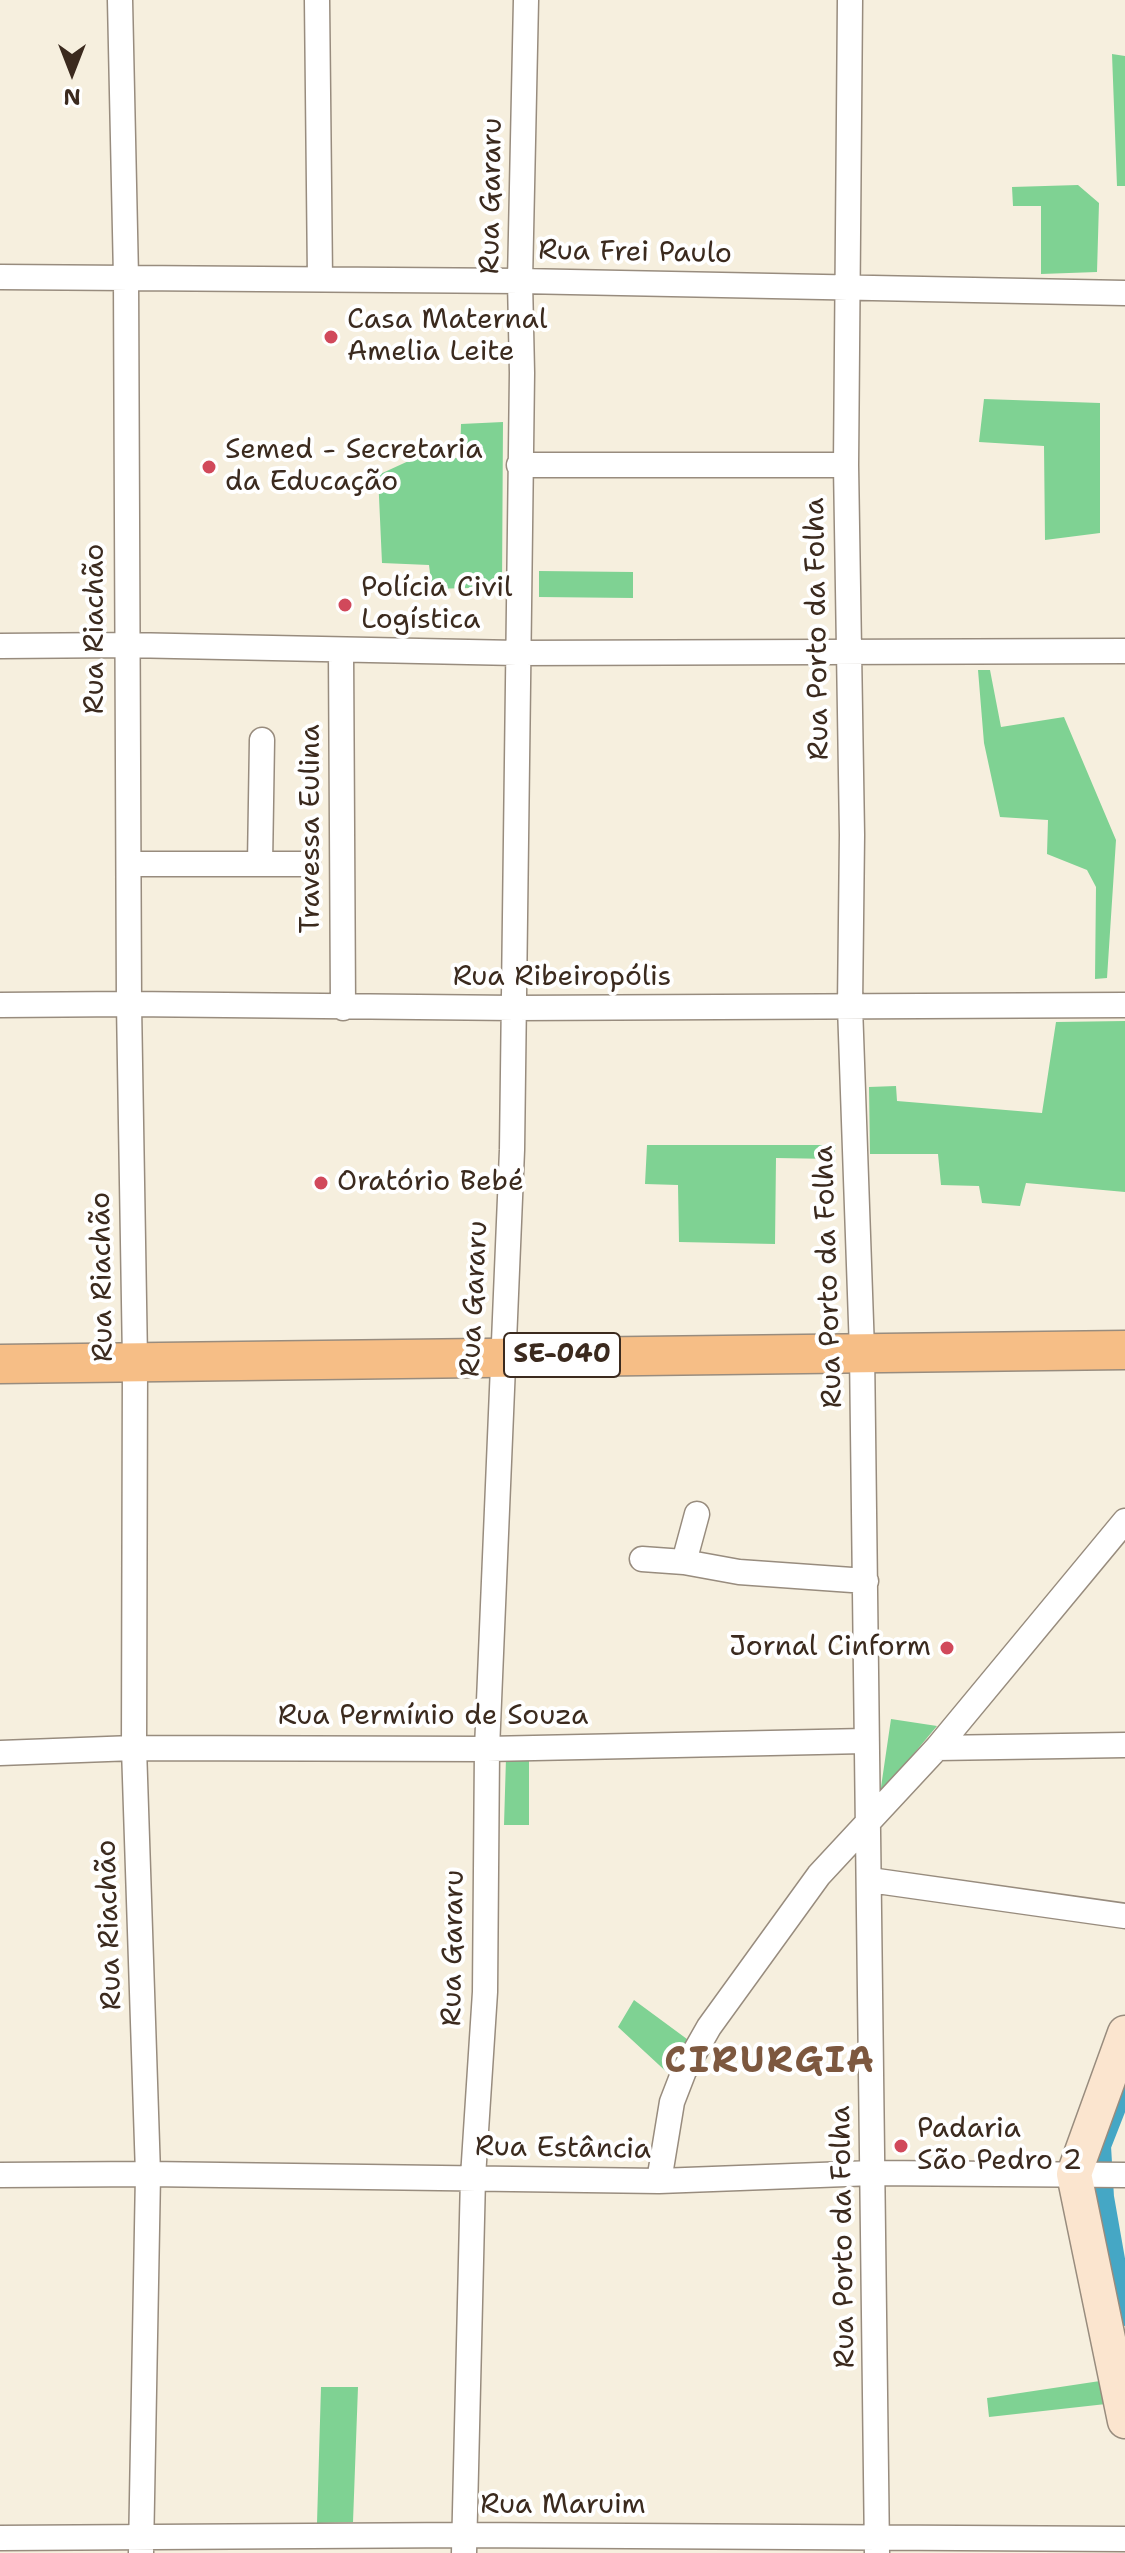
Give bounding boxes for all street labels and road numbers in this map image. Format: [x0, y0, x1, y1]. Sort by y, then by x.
street label: Rua Gararu [474, 117, 510, 275]
street label: Rua Frei Paulo [538, 235, 732, 271]
street label: Rua Porto da Folha [799, 497, 837, 761]
street label: Rua Riachão [79, 544, 113, 714]
street label: Travessa Eulina [295, 724, 329, 934]
street label: Rua Ribeiropólis [453, 961, 671, 995]
street label: Rua Porto da Folha [808, 1145, 850, 1409]
street label: Rua Riachão [85, 1192, 121, 1362]
street label: Rua Gararu [454, 1220, 496, 1378]
road number: SE-040 [504, 1333, 620, 1377]
street label: Rua Permínio de Souza [278, 1700, 588, 1734]
street label: Rua Riachão [90, 1839, 130, 2011]
street label: Rua Gararu [436, 1869, 472, 2027]
street label: Rua Porto da Folha [825, 2105, 863, 2369]
street label: Rua Estância [475, 2131, 651, 2167]
street label: Rua Maruim [480, 2489, 646, 2523]

